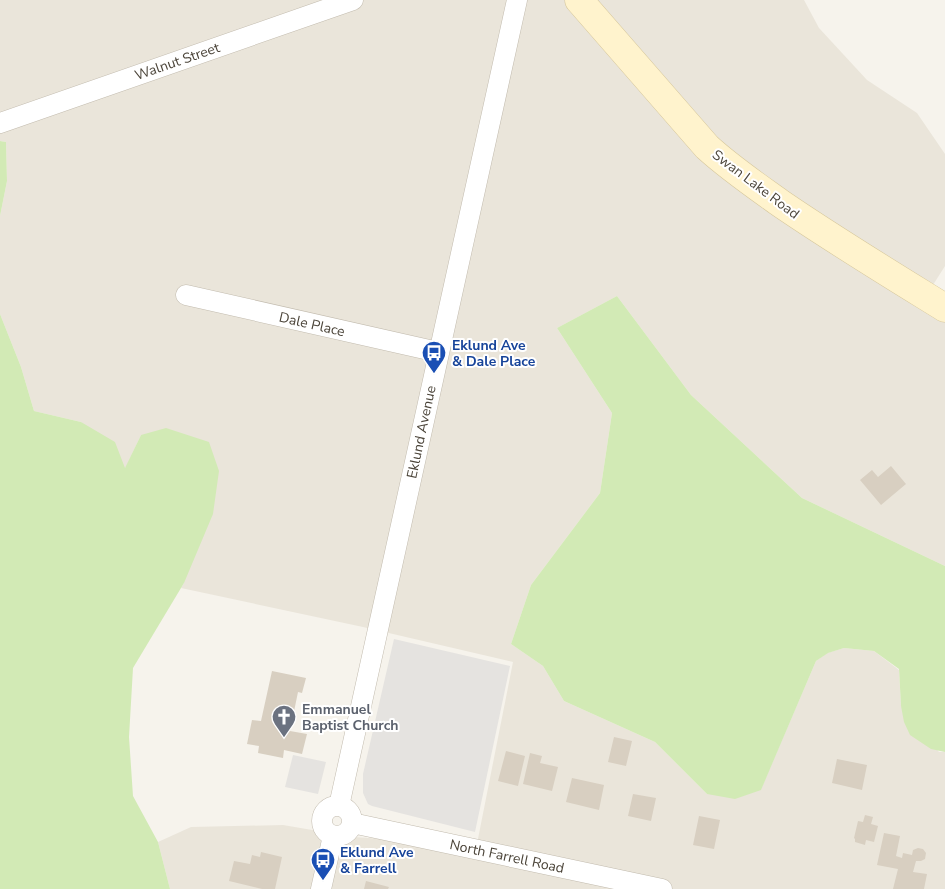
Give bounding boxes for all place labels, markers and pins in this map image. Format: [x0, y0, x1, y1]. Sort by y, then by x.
place label: Eklund Ave & Dale Place [452, 336, 536, 371]
bus stop icon: Eklund Ave & Dale Place [421, 340, 447, 374]
place label: Emmanuel Baptist Church [302, 700, 398, 735]
church icon: Emmanuel Baptist Church [271, 704, 297, 738]
place label: Eklund Ave & Farrell [340, 843, 414, 878]
bus stop icon: Eklund Ave & Farrell [310, 847, 336, 881]

